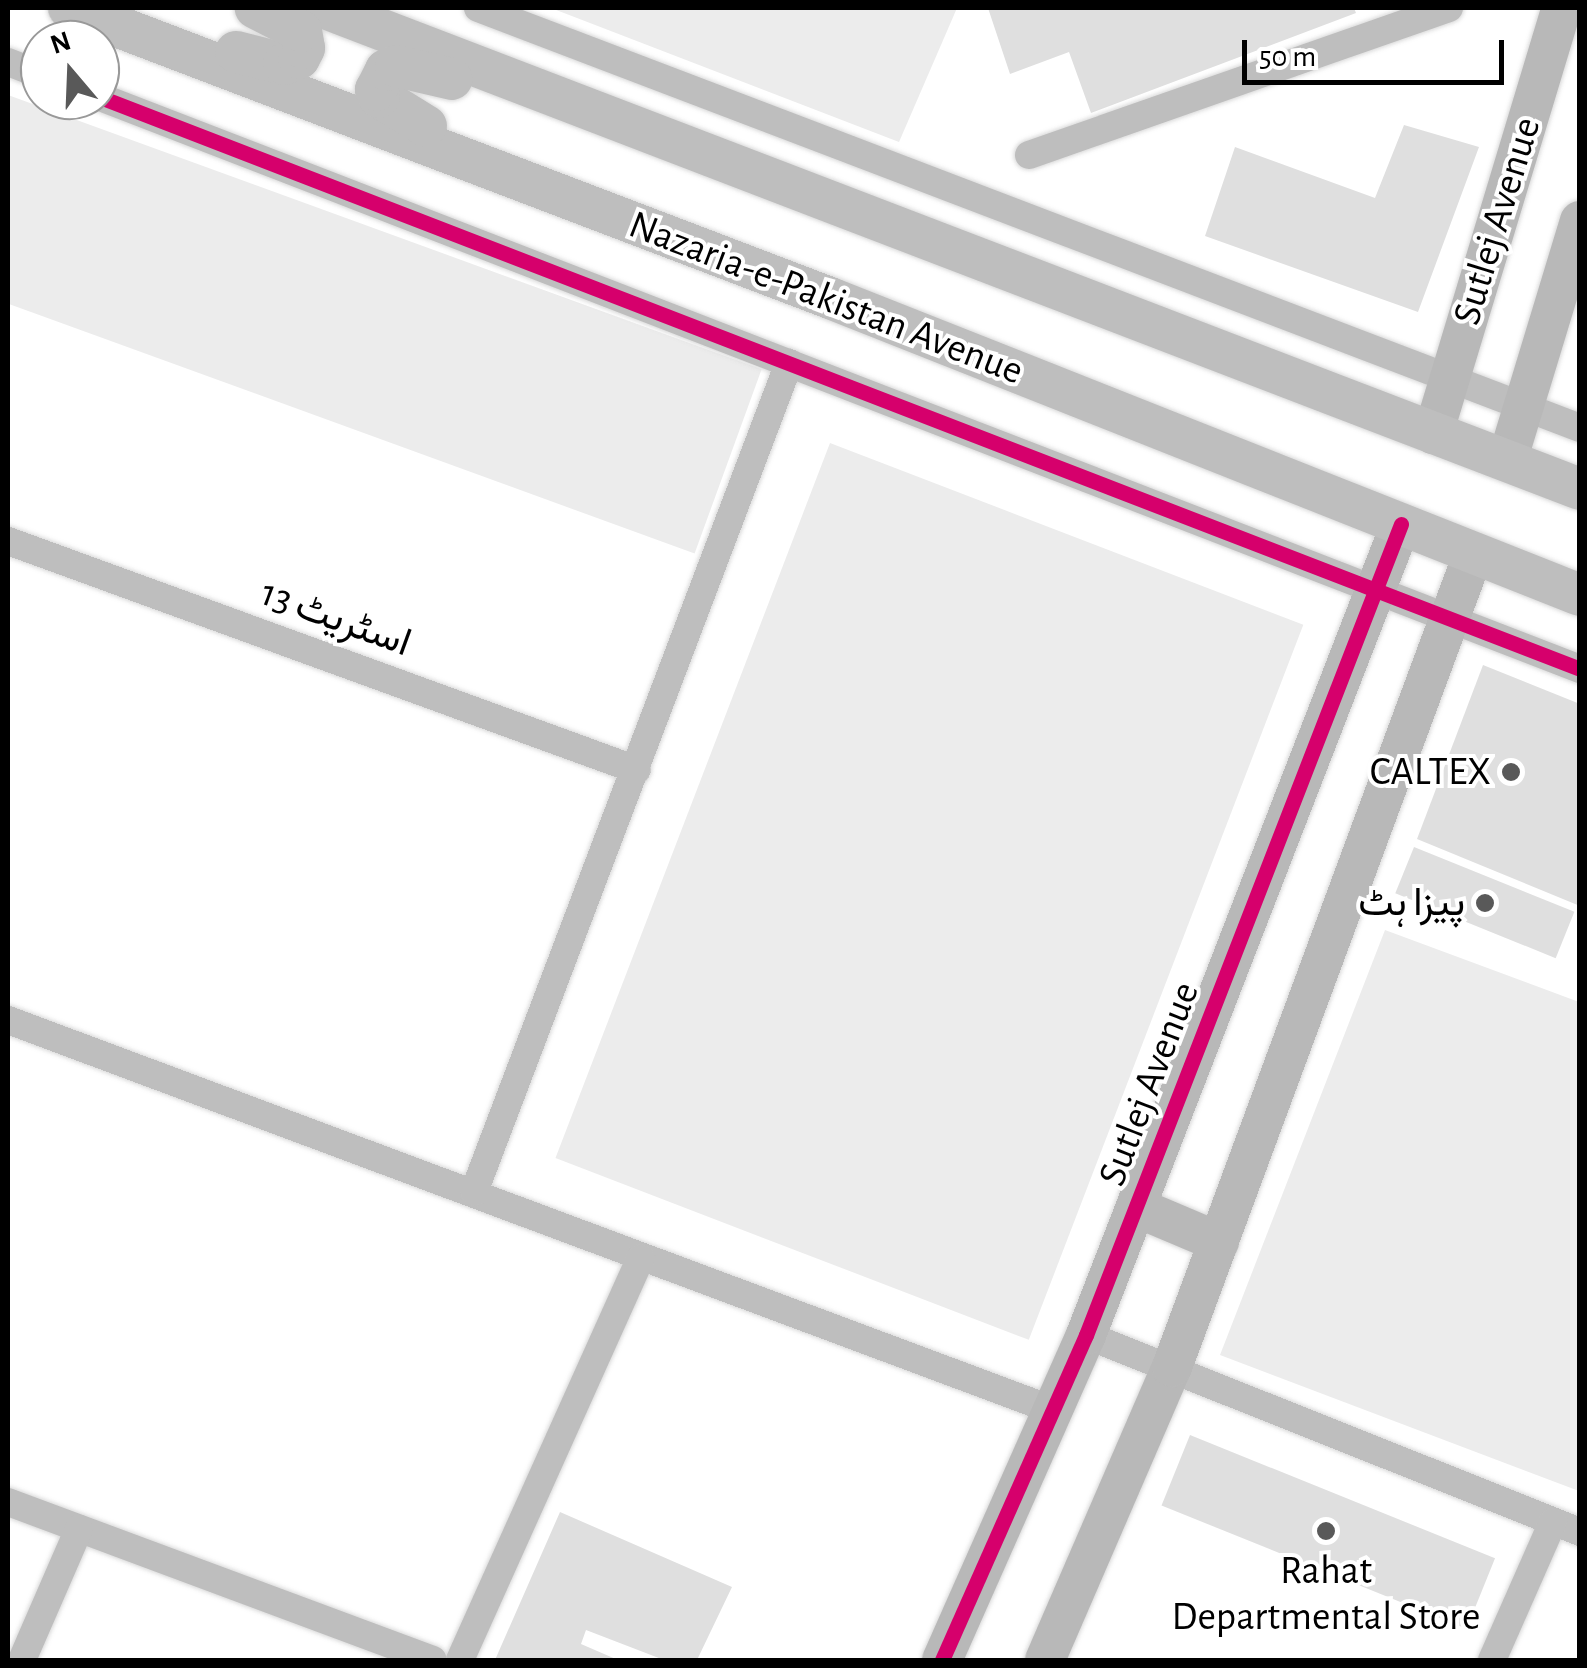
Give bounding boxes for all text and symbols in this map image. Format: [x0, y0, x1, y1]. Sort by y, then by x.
north arrow [20, 20, 120, 120]
scale bar [1247, 20, 1510, 82]
text: N [47, 27, 75, 60]
text: 50 m [1259, 42, 1316, 72]
street label: Sutlej Avenue [1443, 112, 1551, 330]
street label: Nazaria-e-Pakistan Avenue [622, 201, 1030, 395]
street label: اسٹریٹ 13 [254, 569, 418, 667]
place label: CALTEX [1370, 748, 1491, 796]
marker: CALTEX [1500, 761, 1522, 783]
place label: پیزا ہٹ [1358, 879, 1465, 927]
marker: پیزا ہٹ [1474, 892, 1496, 914]
street label: Sutlej Avenue [1088, 975, 1210, 1193]
marker: Rahat Departmental Store [1315, 1520, 1337, 1542]
place label: Rahat Departmental Store [1172, 1547, 1480, 1641]

